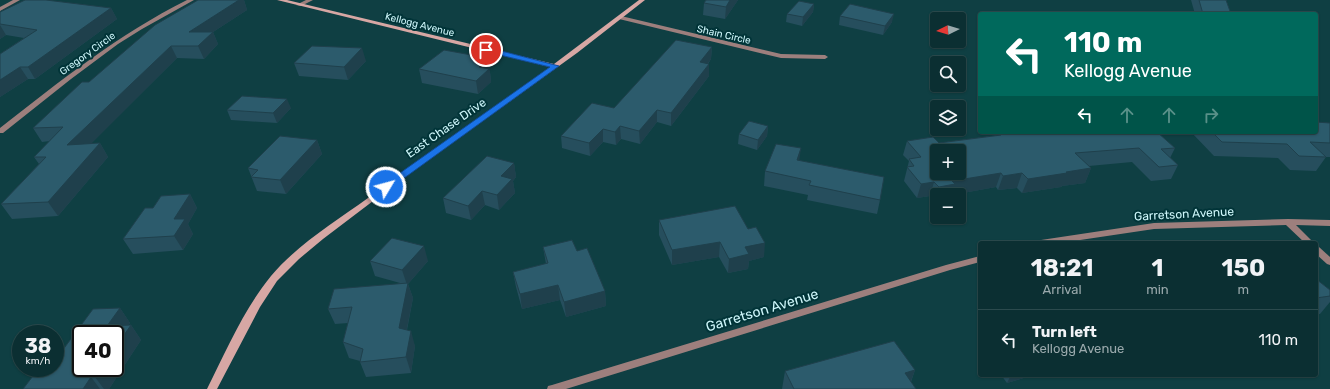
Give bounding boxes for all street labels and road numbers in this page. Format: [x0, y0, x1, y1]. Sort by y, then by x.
street label: Kellogg Avenue [384, 11, 456, 39]
street label: Shain Circle [696, 23, 752, 47]
street label: Gregory Circle [57, 29, 118, 78]
street label: East Chase Drive [403, 95, 489, 161]
street label: Garretson Avenue [1134, 204, 1235, 224]
street label: Garretson Avenue [704, 285, 821, 336]

